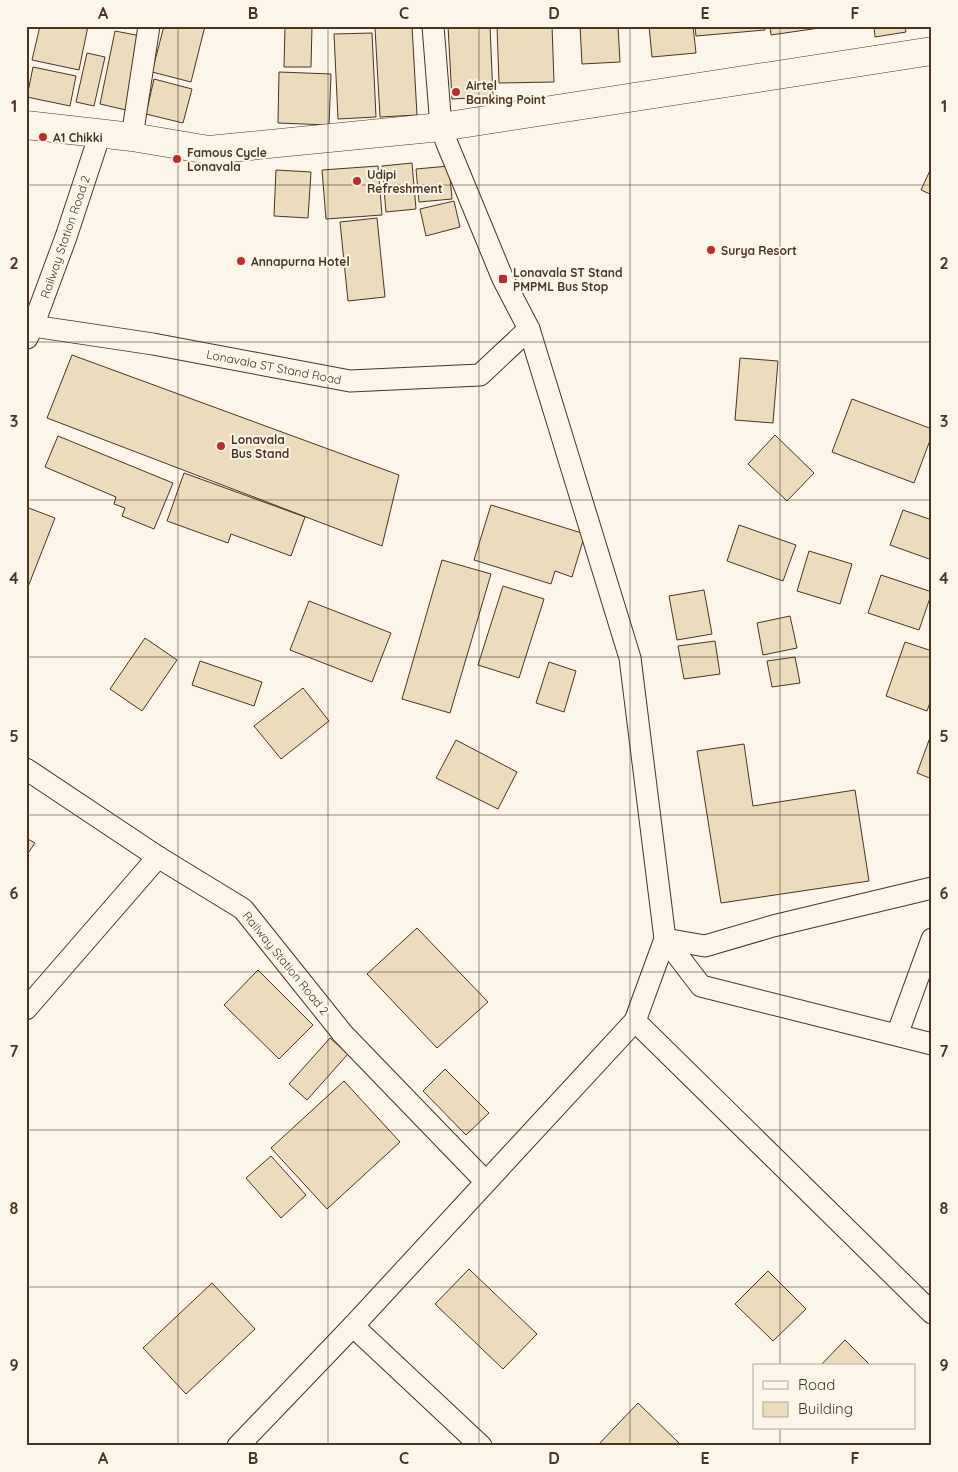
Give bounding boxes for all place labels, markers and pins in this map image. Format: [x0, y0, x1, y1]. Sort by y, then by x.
place label: Airtel Banking Point [466, 78, 546, 107]
marker: Airtel Banking Point [450, 86, 462, 98]
place label: A1 Chikki [53, 130, 103, 145]
marker: A1 Chikki [37, 131, 49, 143]
place label: Famous Cycle Lonavala [187, 145, 267, 174]
marker: Famous Cycle Lonavala [171, 153, 183, 165]
place label: Udipi Refreshment [367, 167, 443, 196]
marker: Udipi Refreshment [351, 175, 363, 187]
place label: Surya Resort [721, 243, 797, 258]
marker: Surya Resort [705, 244, 717, 256]
place label: Annapurna Hotel [251, 254, 350, 269]
marker: Annapurna Hotel [235, 255, 247, 267]
place label: Lonavala ST Stand PMPML Bus Stop [513, 265, 623, 294]
marker: Lonavala ST Stand PMPML Bus Stop [497, 273, 509, 285]
place label: Lonavala Bus Stand [231, 432, 289, 461]
marker: Lonavala Bus Stand [215, 440, 227, 452]

